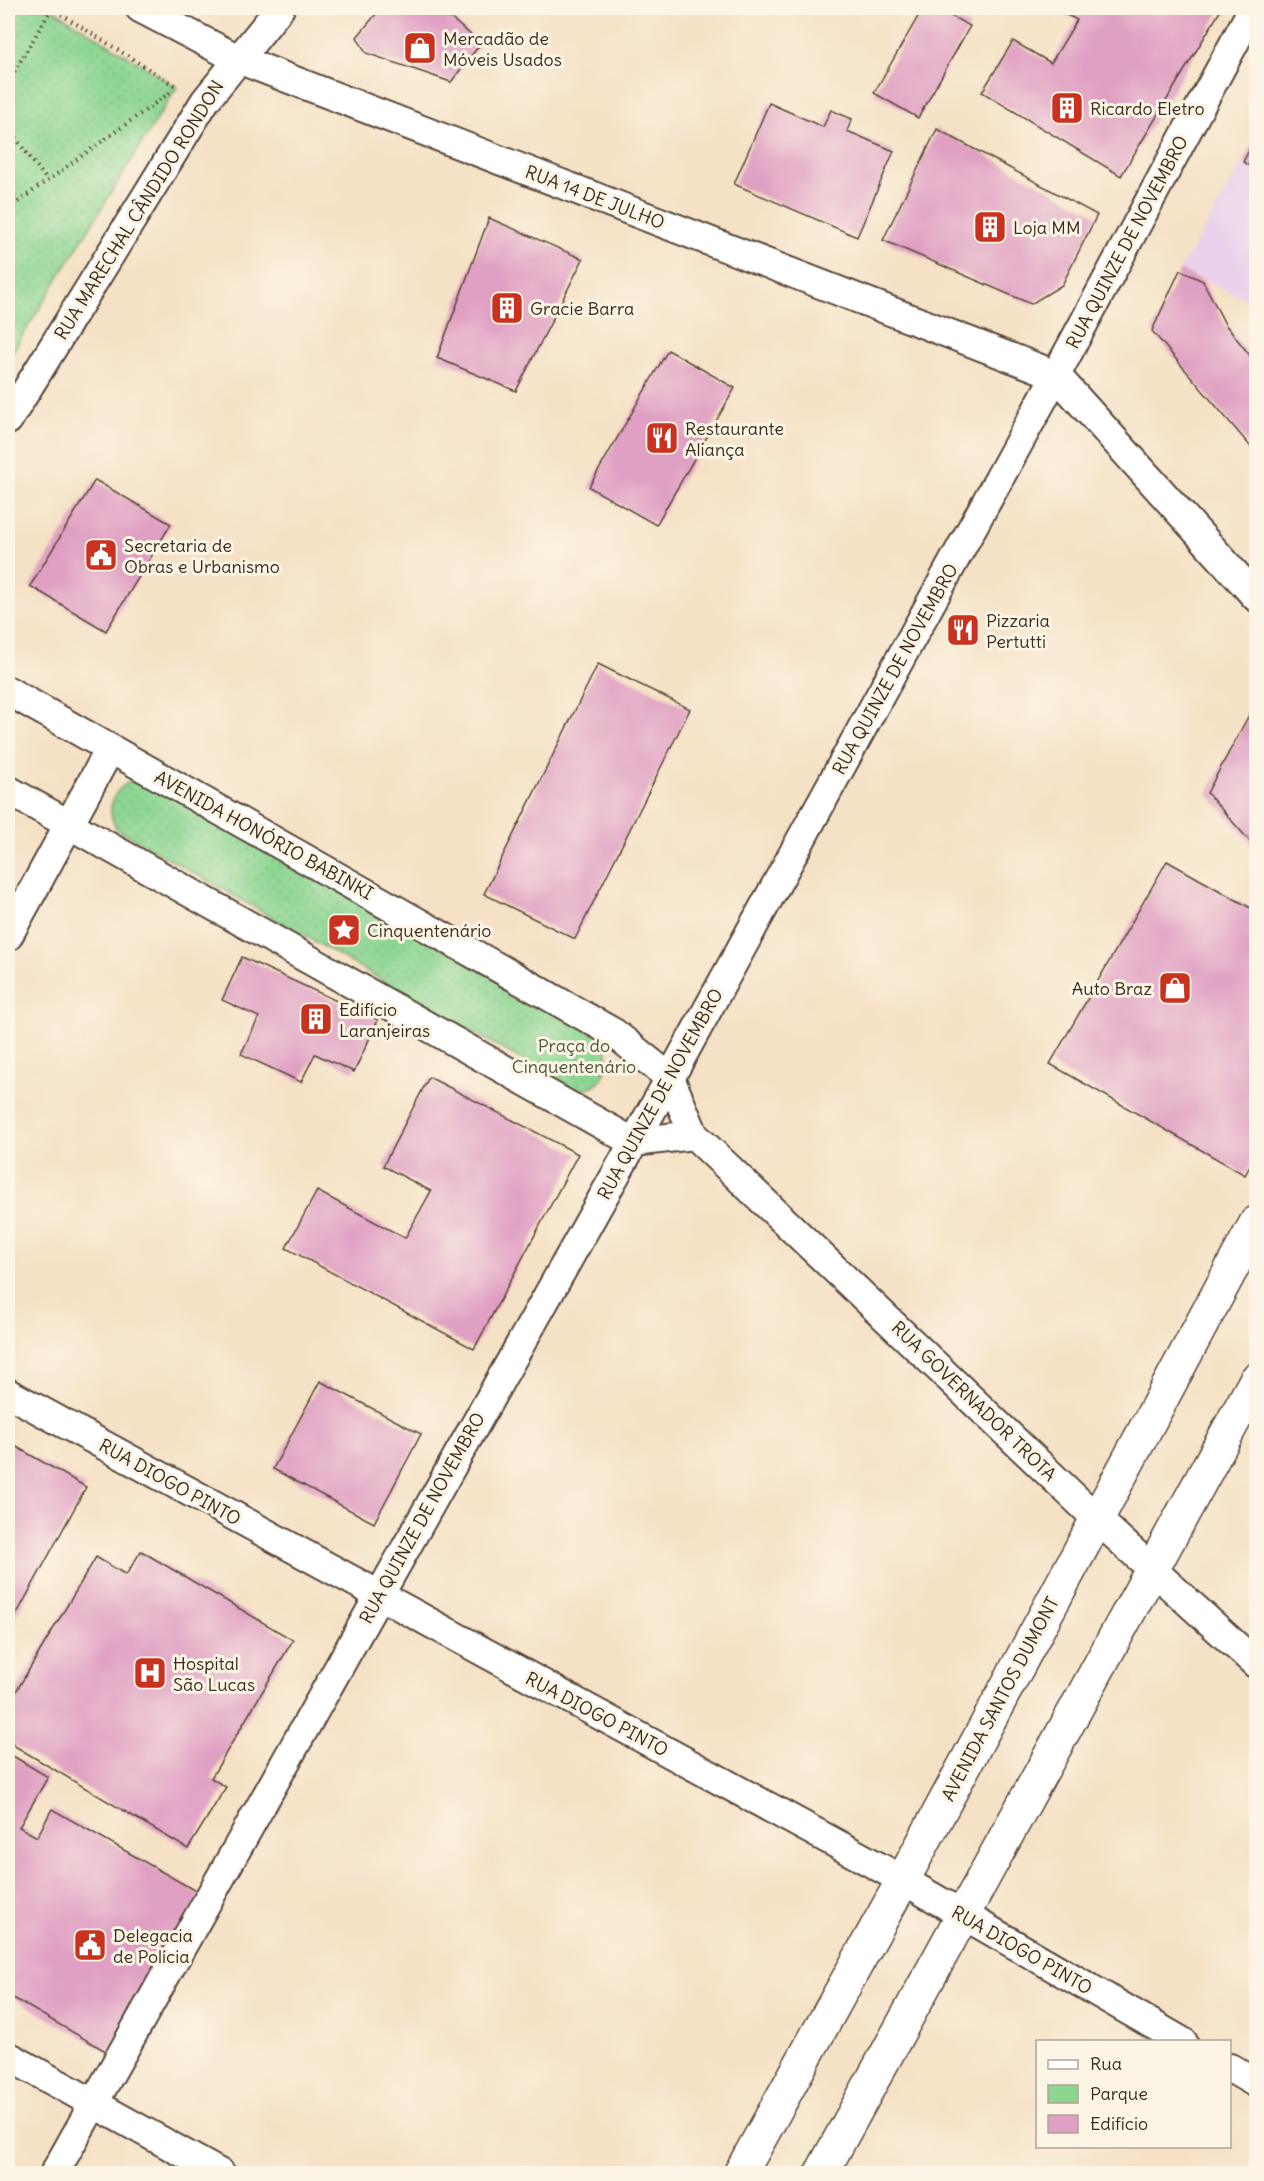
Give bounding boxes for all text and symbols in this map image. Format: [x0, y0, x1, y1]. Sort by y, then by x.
place label: Mercadão de Móveis Usados [443, 27, 562, 71]
shop icon: Mercadão de Móveis Usados [402, 30, 438, 66]
street label: RUA MARECHAL CÂNDIDO RONDON [49, 76, 229, 344]
building icon: Ricardo Eletro [1049, 90, 1085, 126]
place label: Ricardo Eletro [1090, 97, 1205, 120]
street label: RUA QUINZE DE NOVEMBRO [1061, 131, 1193, 353]
street label: RUA 14 DE JULHO [522, 160, 668, 234]
building icon: Loja MM [972, 209, 1008, 245]
place label: Loja MM [1013, 216, 1081, 239]
building icon: Gracie Barra [489, 290, 525, 326]
place label: Gracie Barra [530, 297, 634, 320]
place label: Restaurante Aliança [685, 417, 784, 461]
restaurant icon: Restaurante Aliança [644, 420, 680, 456]
place label: Secretaria de Obras e Urbanismo [124, 534, 280, 578]
public building icon: Secretaria de Obras e Urbanismo [83, 537, 119, 573]
street label: RUA QUINZE DE NOVEMBRO [827, 559, 963, 779]
place label: Pizzaria Pertutti [986, 609, 1050, 653]
restaurant icon: Pizzaria Pertutti [945, 612, 981, 648]
street label: AVENIDA HONÓRIO BABINKI [151, 765, 377, 905]
place icon: Cinquentenário [326, 912, 362, 948]
place label: Cinquentenário [367, 919, 491, 942]
shop icon: Auto Braz [1157, 970, 1193, 1006]
place label: Auto Braz [1072, 977, 1152, 1000]
street label: RUA QUINZE DE NOVEMBRO [592, 984, 728, 1204]
place label: Edifício Laranjeiras [339, 998, 430, 1042]
building icon: Edifício Laranjeiras [298, 1001, 334, 1037]
park label: Praça do Cinquentenário [512, 1034, 636, 1078]
street label: RUA GOVERNADOR TROTA [887, 1316, 1061, 1486]
street label: RUA QUINZE DE NOVEMBRO [354, 1408, 490, 1628]
street label: RUA DIOGO PINTO [95, 1434, 245, 1530]
street label: AVENIDA SANTOS DUMONT [936, 1593, 1064, 1805]
place label: Hospital São Lucas [173, 1652, 255, 1696]
hospital icon: Hospital São Lucas [132, 1655, 168, 1691]
street label: RUA DIOGO PINTO [522, 1667, 672, 1761]
street label: RUA DIOGO PINTO [948, 1900, 1096, 2000]
place label: Delegacia de Polícia [113, 1924, 193, 1968]
public building icon: Delegacia de Polícia [72, 1927, 108, 1963]
legend [1036, 2040, 1231, 2148]
text: Rua [1090, 2052, 1122, 2075]
text: Parque [1090, 2082, 1148, 2105]
text: Edifício [1090, 2112, 1148, 2135]

